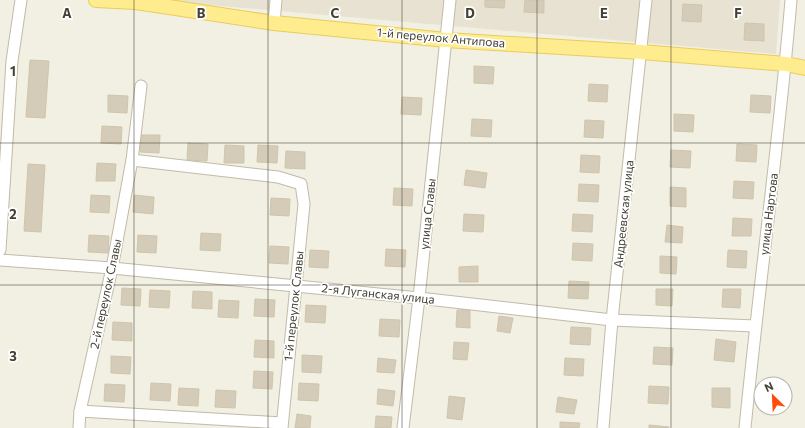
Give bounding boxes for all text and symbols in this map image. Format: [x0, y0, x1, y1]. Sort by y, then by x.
text: A [62, 5, 72, 21]
text: B [197, 5, 206, 21]
text: C [331, 5, 340, 21]
text: D [465, 5, 475, 21]
text: E [600, 5, 608, 21]
text: F [734, 5, 742, 21]
street label: 1-й переулок Антипова [376, 24, 506, 50]
text: 1 [10, 63, 16, 79]
street label: Андреевская улица [610, 159, 636, 268]
street label: улица Нартова [756, 172, 780, 256]
street label: улица Славы [416, 178, 438, 250]
text: 2 [9, 206, 17, 222]
street label: 2-й переулок Славы [86, 237, 124, 350]
street label: 1-й переулок Славы [280, 250, 306, 362]
street label: 2-я Луганская улица [321, 280, 435, 306]
text: 3 [9, 348, 17, 364]
north arrow [753, 376, 793, 416]
text: N [762, 379, 775, 394]

